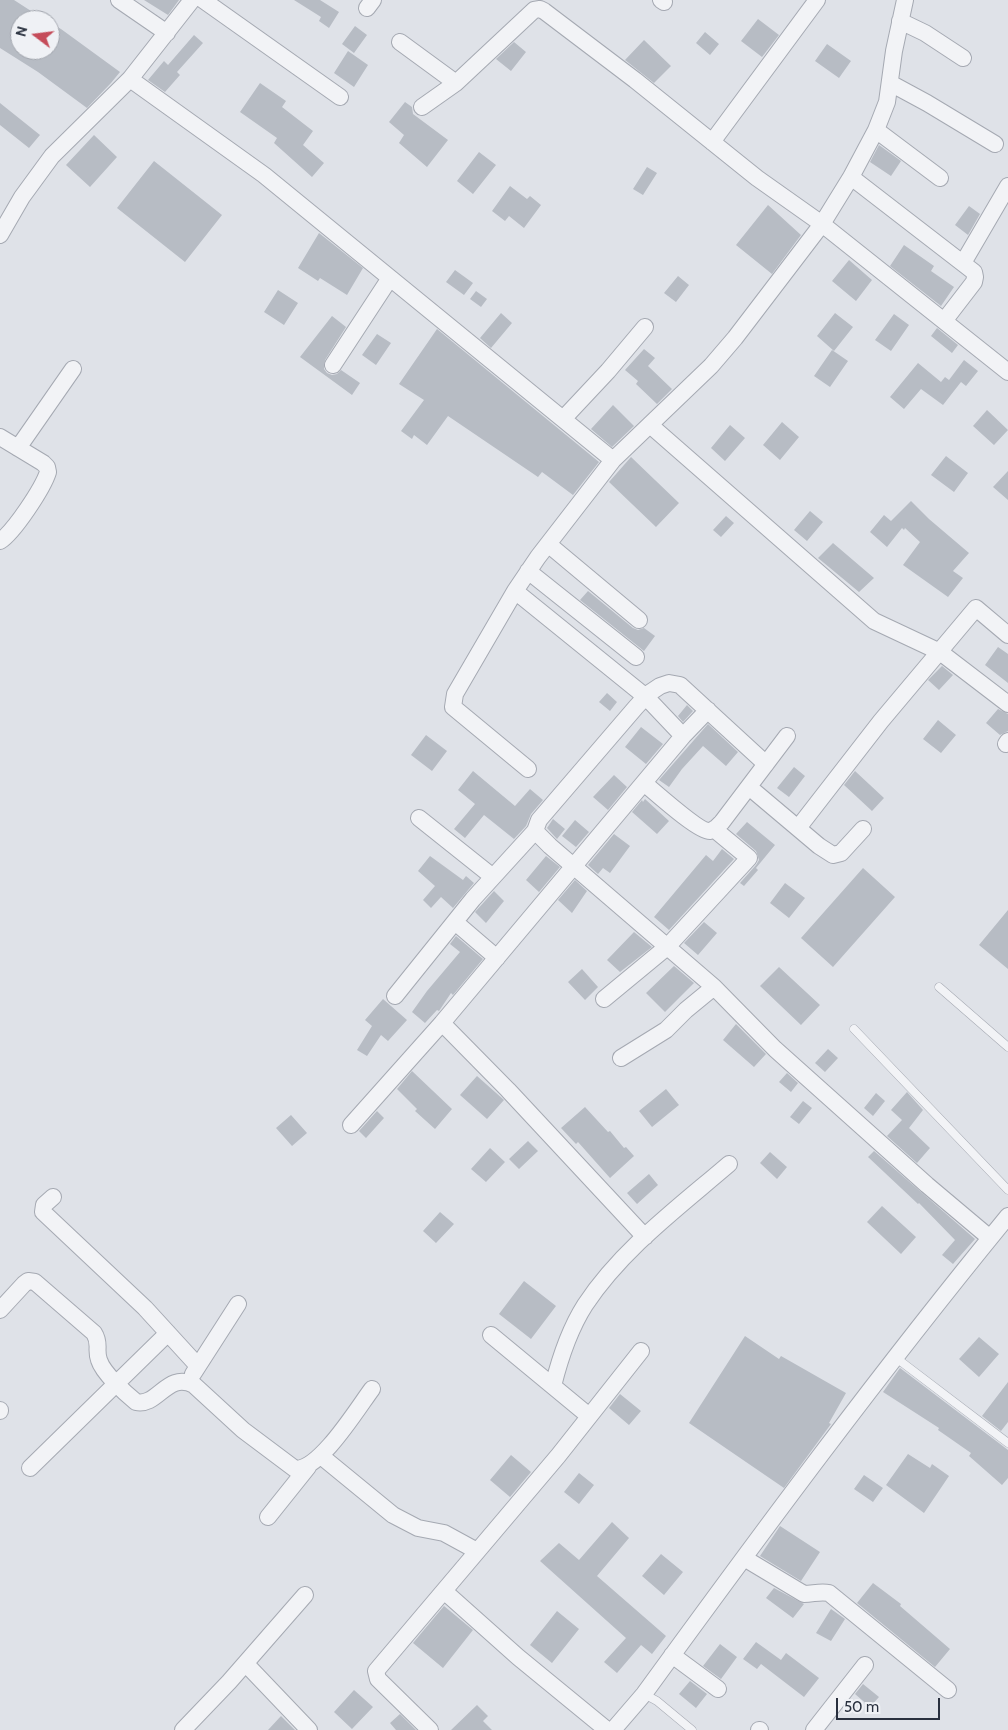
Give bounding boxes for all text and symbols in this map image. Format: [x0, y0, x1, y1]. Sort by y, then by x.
north arrow [10, 10, 60, 60]
text: N [12, 24, 31, 38]
scale bar [838, 1688, 942, 1720]
text: 50 m [844, 1698, 879, 1716]

